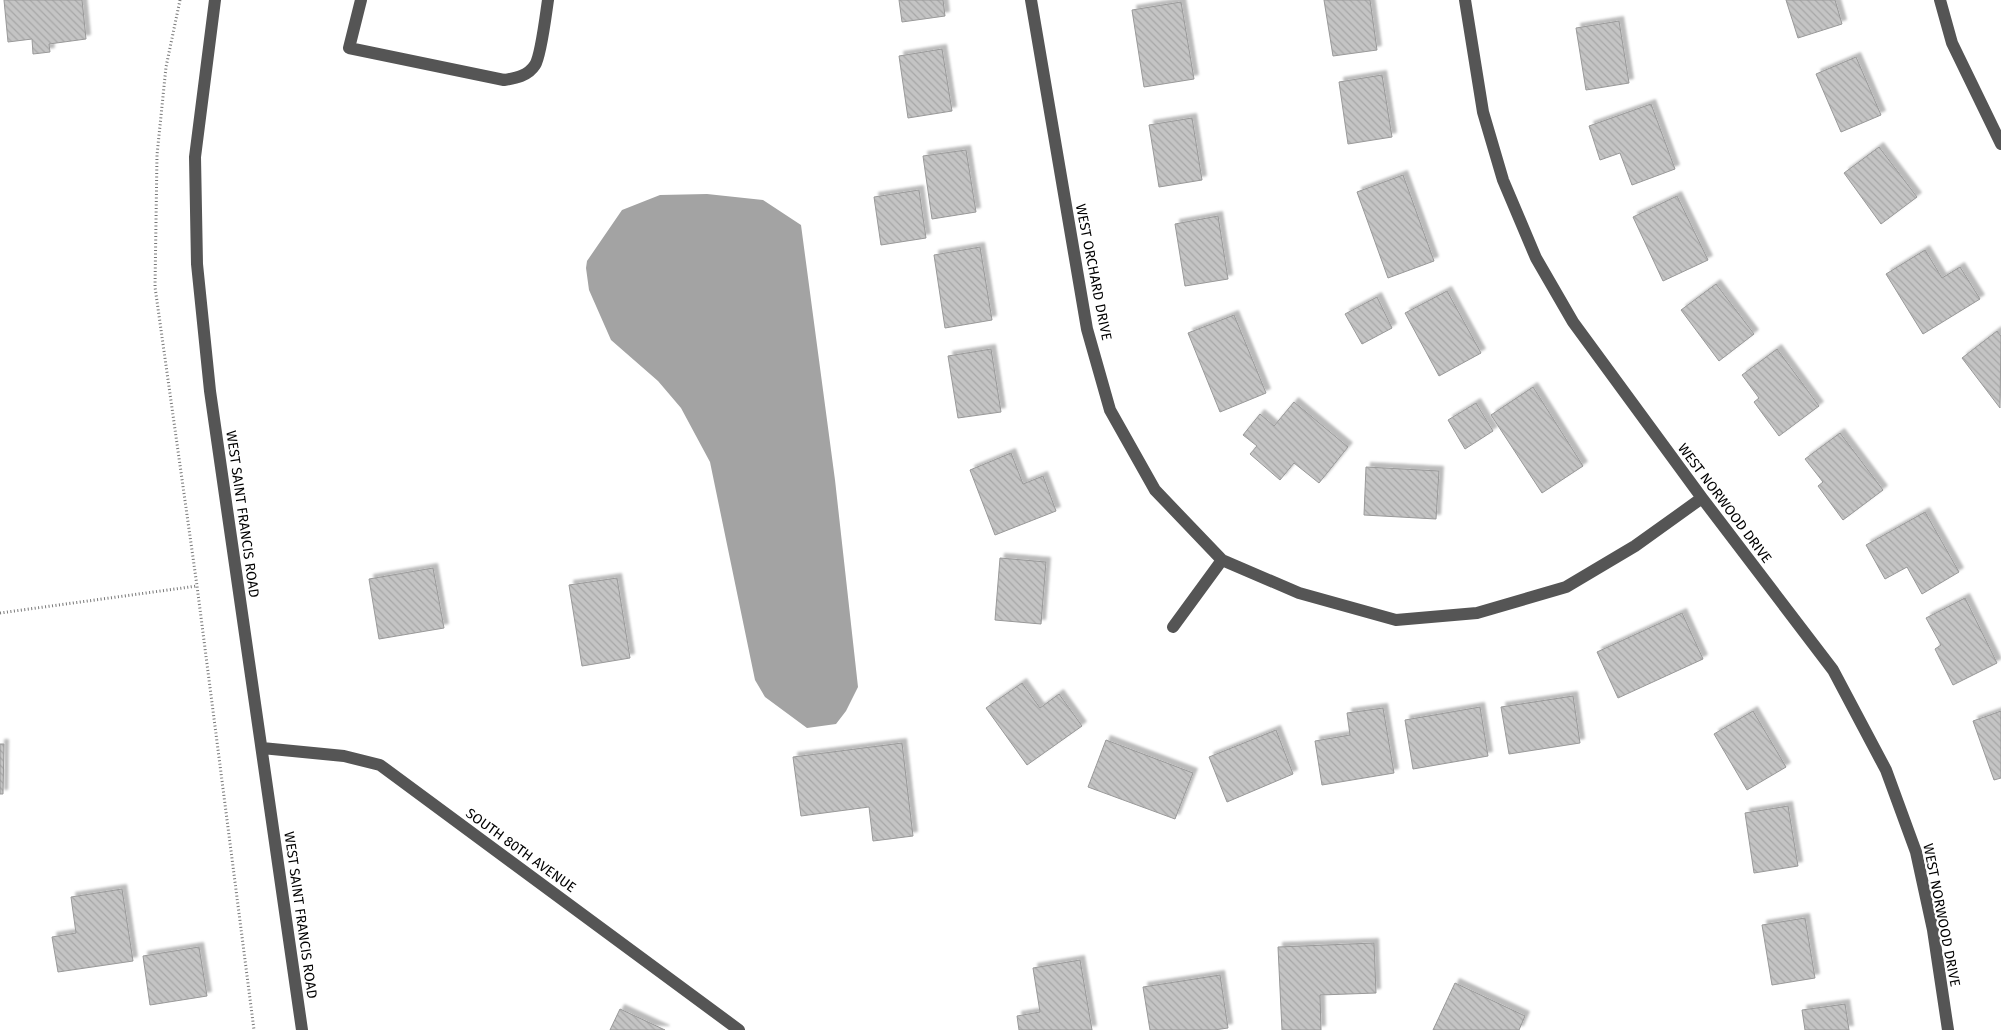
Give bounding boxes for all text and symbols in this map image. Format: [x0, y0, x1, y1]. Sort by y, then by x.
street label: WEST ORCHARD DRIVE [1072, 202, 1115, 342]
street label: WEST SAINT FRANCIS ROAD [222, 429, 263, 599]
street label: WEST NORWOOD DRIVE [1674, 440, 1775, 567]
street label: SOUTH 80TH AVENUE [462, 805, 579, 896]
street label: WEST SAINT FRANCIS ROAD [280, 830, 321, 1000]
street label: WEST NORWOOD DRIVE [1919, 842, 1964, 988]

